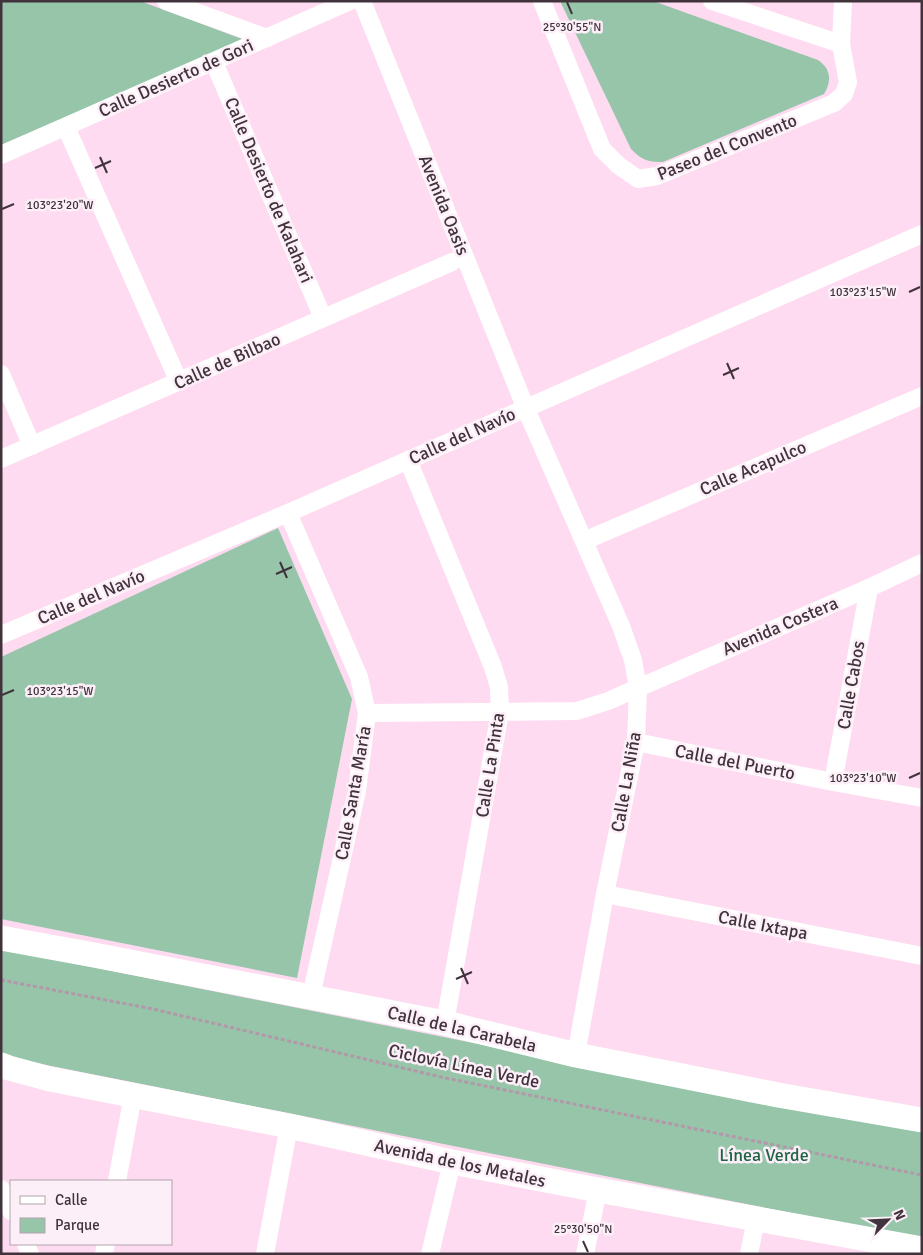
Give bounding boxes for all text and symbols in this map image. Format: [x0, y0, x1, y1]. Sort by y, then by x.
text: 25°30'55"N [543, 20, 601, 35]
street label: Calle Desierto de Gori [95, 34, 257, 122]
street label: Calle Desierto de Kalahari [220, 94, 318, 286]
street label: Paseo del Convento [654, 109, 800, 185]
street label: Avenida Oasis [414, 152, 474, 259]
text: 103°23'20"W [26, 198, 94, 213]
text: 103°23'15"W [829, 285, 897, 300]
street label: Calle de Bilbao [170, 328, 284, 394]
street label: Calle del Navío [405, 403, 519, 469]
street label: Calle Acapulco [696, 436, 810, 500]
street label: Calle del Navío [34, 565, 148, 629]
street label: Avenida Costera [719, 592, 841, 660]
street label: Calle Cabos [832, 639, 870, 731]
text: 103°23'15"W [26, 684, 94, 699]
street label: Calle La Pinta [471, 711, 509, 819]
street label: Calle Santa María [330, 724, 376, 862]
street label: Calle La Niña [606, 730, 646, 834]
street label: Calle del Puerto [673, 740, 797, 784]
text: 103°23'10"W [829, 771, 897, 786]
street label: Calle Ixtapa [716, 906, 810, 944]
street label: Calle de la Carabela [385, 1001, 539, 1057]
street label: Ciclovía Línea Verde [386, 1039, 542, 1093]
street label: Avenida de los Metales [372, 1134, 548, 1192]
park label: Línea Verde [719, 1144, 809, 1166]
legend [10, 1180, 172, 1245]
text: Calle [55, 1191, 88, 1209]
north arrow [863, 1195, 913, 1245]
text: N [890, 1207, 909, 1223]
text: Parque [55, 1216, 100, 1234]
text: 25°30'50"N [554, 1222, 612, 1237]

